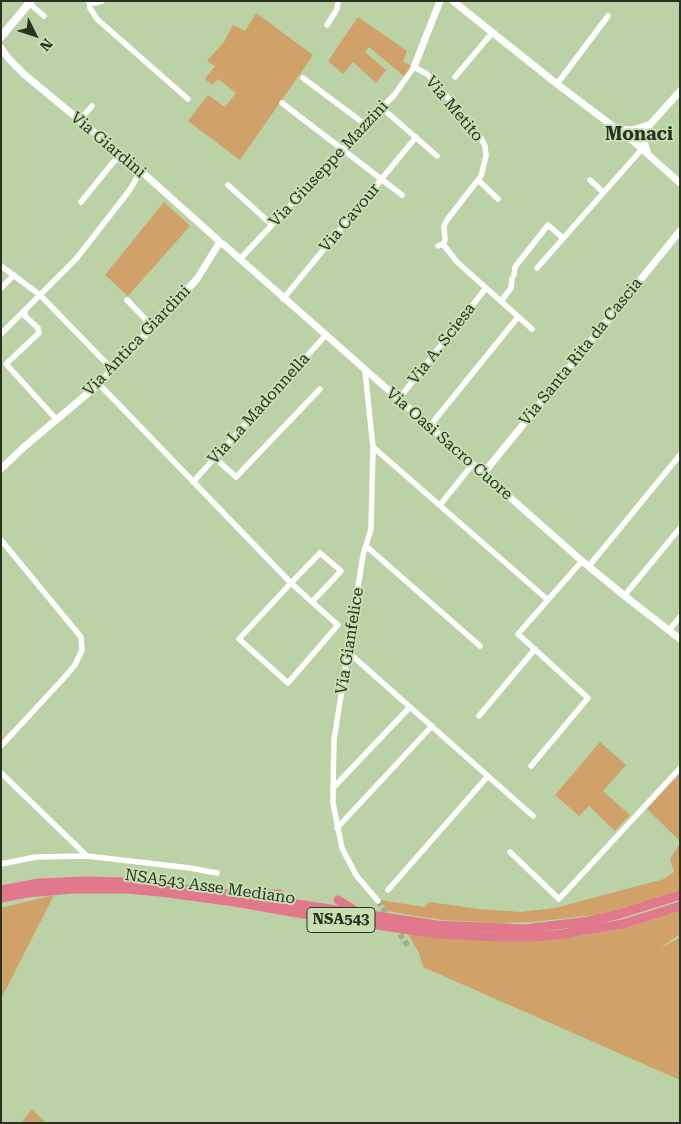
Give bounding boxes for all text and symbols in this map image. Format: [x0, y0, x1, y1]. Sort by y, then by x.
north arrow [10, 10, 60, 60]
text: N [37, 36, 56, 54]
street label: Via Metito [421, 72, 487, 146]
street label: Via Giuseppe Mazzini [265, 97, 393, 231]
street label: Via Giardini [66, 108, 150, 182]
district label: Monaci [605, 124, 673, 146]
street label: Via Cavour [316, 180, 384, 256]
street label: Via Santa Rita da Cascia [515, 274, 647, 430]
street label: Via Antica Giardini [79, 282, 195, 400]
street label: Via A. Sciesa [404, 299, 480, 389]
street label: Via La Madonnella [204, 349, 314, 469]
street label: Via Oasi Sacro Cuore [382, 384, 516, 504]
street label: Via Gianfelice [332, 586, 368, 696]
street label: NSA543 Asse Mediano [123, 866, 297, 908]
road number: NSA543 [307, 908, 375, 932]

